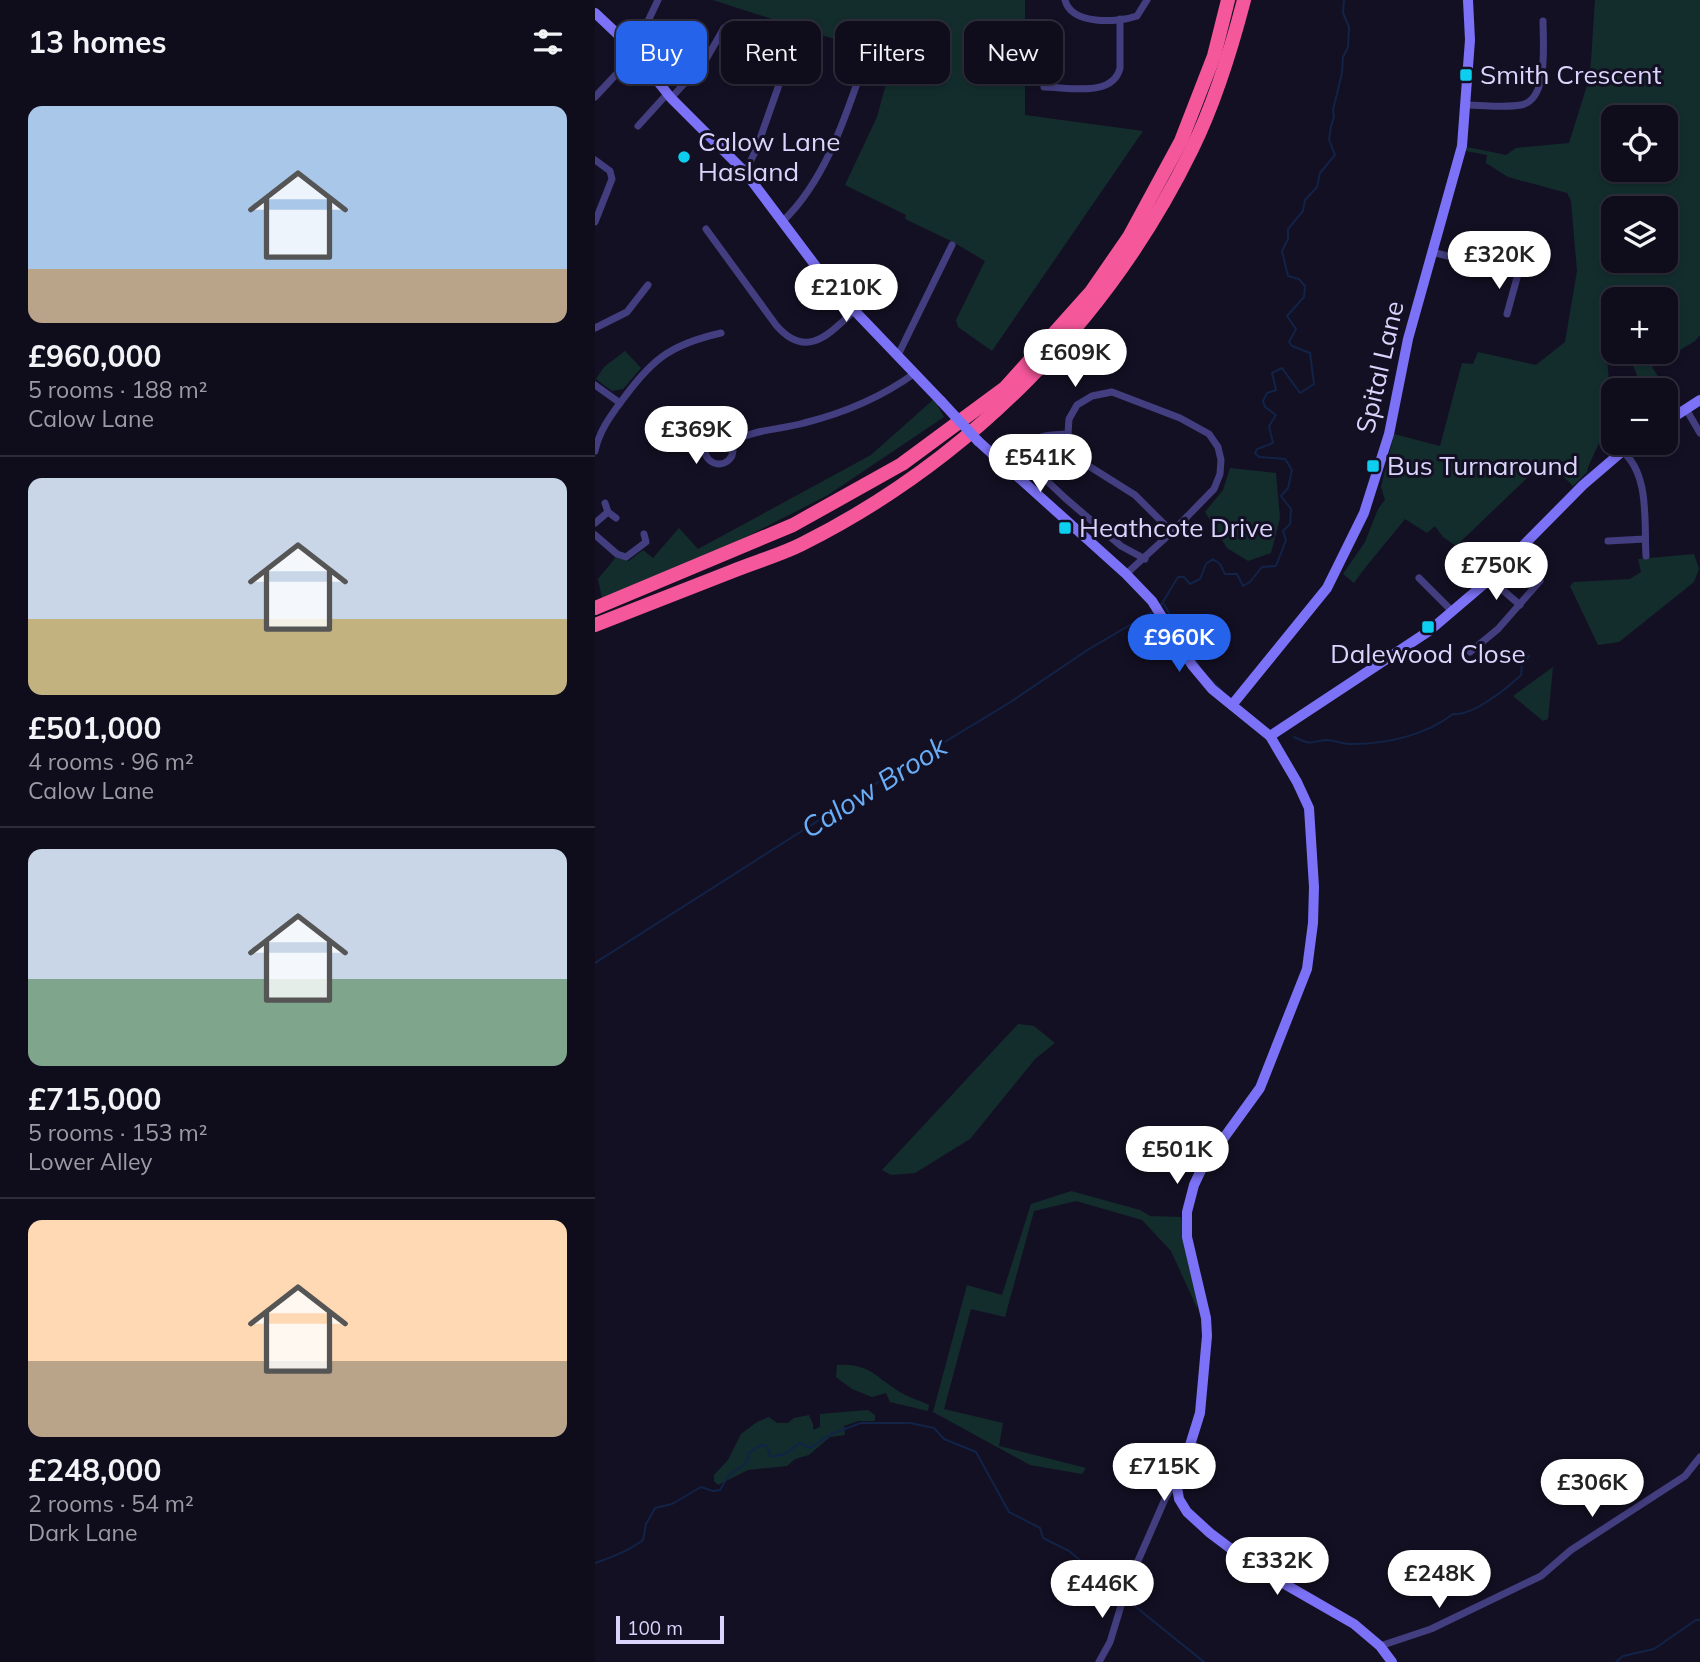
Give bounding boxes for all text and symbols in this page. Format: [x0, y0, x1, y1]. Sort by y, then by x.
chip: Buy [616, 21, 707, 84]
chip: Rent [721, 21, 821, 84]
chip: Filters [835, 21, 950, 84]
chip: New [964, 21, 1063, 84]
text: 13 homes [28, 23, 167, 61]
icon: filters [529, 23, 567, 61]
place label: Smith Crescent [1480, 58, 1662, 91]
marker: Smith Crescent [1458, 67, 1474, 83]
map controls [1601, 105, 1678, 455]
button: locate [1601, 105, 1678, 182]
place label: Calow Lane Hasland [698, 125, 840, 188]
marker: Calow Lane Hasland [676, 149, 692, 165]
icon: home [235, 152, 361, 278]
button: layers [1601, 196, 1678, 273]
pin: £320K [1450, 232, 1548, 291]
text: £320K [1464, 239, 1534, 268]
pin: £210K [797, 264, 895, 324]
text: £210K [811, 272, 881, 301]
button: + [1601, 287, 1678, 364]
street label: Spital Lane [1348, 297, 1411, 436]
pin: £609K [1026, 330, 1124, 389]
text: £960,000 [28, 337, 161, 375]
text: £609K [1040, 337, 1110, 366]
text: 5 rooms · 188 m² [28, 375, 208, 404]
button: − [1601, 378, 1678, 455]
text: Calow Lane [28, 404, 154, 433]
pin: £369K [647, 406, 745, 466]
text: £369K [661, 414, 731, 443]
pin: £541K [991, 434, 1089, 494]
text: £541K [1005, 442, 1075, 471]
place label: Bus Turnaround [1387, 449, 1578, 482]
marker: Bus Turnaround [1365, 458, 1381, 474]
place label: Heathcote Drive [1079, 511, 1273, 544]
marker: Heathcote Drive [1057, 520, 1073, 536]
icon: home [235, 524, 361, 650]
pin: £750K [1447, 542, 1545, 602]
text: £750K [1461, 550, 1531, 579]
pin: £960K [1130, 614, 1228, 674]
marker: Dalewood Close [1420, 619, 1436, 635]
text: £960K [1144, 622, 1214, 651]
place label: Dalewood Close [1330, 637, 1526, 670]
text: £501,000 [28, 709, 161, 747]
water label: Calow Brook [794, 727, 954, 845]
text: 4 rooms · 96 m² [28, 747, 194, 776]
text: Calow Lane [28, 776, 154, 805]
icon: home [235, 895, 361, 1021]
text: £715,000 [28, 1080, 161, 1118]
text: 5 rooms · 153 m² [28, 1118, 208, 1147]
pin: £501K [1128, 1126, 1226, 1186]
text: £501K [1142, 1134, 1212, 1163]
text: Lower Alley [28, 1147, 153, 1176]
icon: home [235, 1266, 361, 1392]
pin: £715K [1115, 1444, 1213, 1503]
text: £248,000 [28, 1451, 161, 1489]
text: £715K [1129, 1451, 1199, 1480]
pin: £306K [1543, 1460, 1641, 1519]
text: £306K [1557, 1467, 1627, 1496]
text: 2 rooms · 54 m² [28, 1489, 194, 1518]
text: Dark Lane [28, 1518, 138, 1547]
pin: £332K [1228, 1538, 1326, 1597]
text: £332K [1242, 1545, 1312, 1574]
pin: £248K [1390, 1550, 1488, 1610]
text: £248K [1404, 1558, 1474, 1587]
pin: £446K [1053, 1560, 1151, 1620]
text: £446K [1067, 1568, 1137, 1597]
scale bar [616, 1613, 725, 1645]
text: 100 m [627, 1616, 683, 1640]

